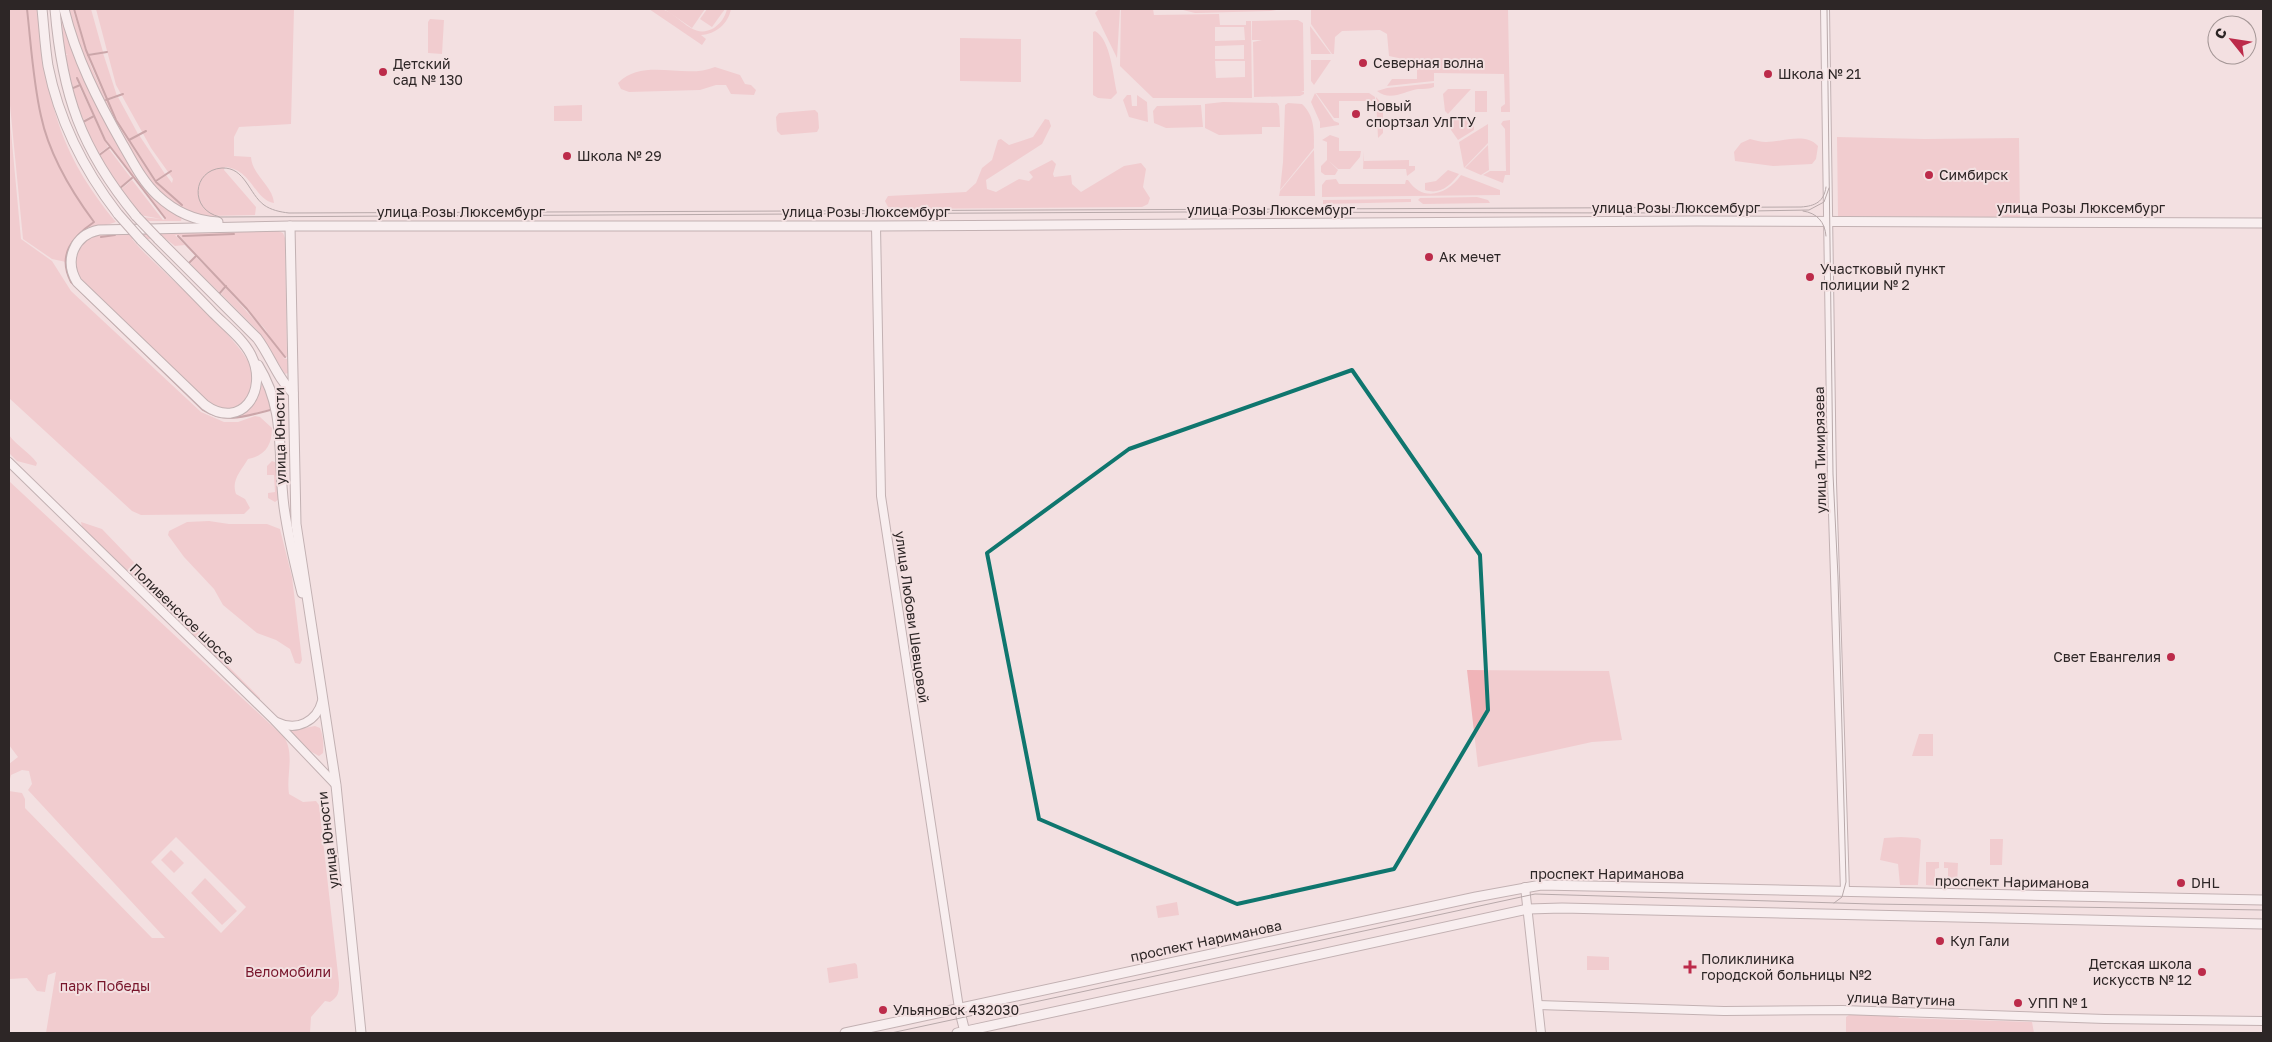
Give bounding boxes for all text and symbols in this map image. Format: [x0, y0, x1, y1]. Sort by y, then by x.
north arrow [2207, 15, 2257, 65]
text: С [2210, 25, 2230, 42]
place label: Северная волна [1373, 54, 1484, 71]
place label: Детский сад № 130 [393, 55, 463, 88]
marker: Северная волна [1357, 57, 1369, 69]
place label: Школа № 21 [1778, 65, 1861, 82]
marker: Детский сад № 130 [377, 66, 389, 78]
marker: Школа № 21 [1762, 68, 1774, 80]
place label: Новый спортзал УлГТУ [1366, 97, 1477, 130]
marker: Новый спортзал УлГТУ [1350, 108, 1362, 120]
place label: Школа № 29 [577, 147, 662, 164]
marker: Школа № 29 [561, 150, 573, 162]
place label: Симбирск [1939, 166, 2008, 183]
marker: Симбирск [1923, 169, 1935, 181]
street label: улица Розы Люксембург [1592, 199, 1761, 216]
street label: улица Розы Люксембург [1997, 199, 2166, 216]
street label: улица Розы Люксембург [1187, 201, 1356, 218]
street label: улица Розы Люксембург [377, 203, 546, 220]
street label: улица Розы Люксембург [782, 203, 951, 220]
place label: Ак мечет [1439, 248, 1501, 265]
marker: Ак мечет [1423, 251, 1435, 263]
place label: Участковый пункт полиции № 2 [1820, 260, 1945, 293]
marker: Участковый пункт полиции № 2 [1804, 271, 1816, 283]
street label: улица Тимирязева [1810, 386, 1829, 514]
street label: улица Юности [270, 387, 289, 485]
street label: улица Любови Шевцовой [892, 530, 933, 704]
street label: Поливенское шоссе [127, 559, 238, 668]
place label: Свет Евангелия [2053, 648, 2161, 665]
marker: Свет Евангелия [2165, 651, 2177, 663]
street label: улица Юности [313, 790, 342, 890]
street label: проспект Нариманова [1530, 865, 1684, 882]
street label: проспект Нариманова [1935, 872, 2089, 891]
place label: DHL [2191, 874, 2219, 891]
marker: DHL [2175, 877, 2187, 889]
street label: проспект Нариманова [1129, 916, 1283, 965]
place label: Кул Гали [1950, 932, 2010, 949]
marker: Кул Гали [1934, 935, 1946, 947]
place label: Поликлиника городской больницы №2 [1701, 950, 1872, 983]
place label: Детская школа искусств № 12 [2089, 955, 2192, 988]
marker: Поликлиника городской больницы №2 [1683, 960, 1697, 974]
park label: Веломобили [245, 963, 331, 980]
marker: Детская школа искусств № 12 [2196, 966, 2208, 978]
park label: парк Победы [60, 977, 150, 994]
street label: улица Ватутина [1846, 988, 1956, 1009]
place label: УПП № 1 [2028, 994, 2088, 1011]
marker: УПП № 1 [2012, 997, 2024, 1009]
place label: Ульяновск 432030 [893, 1001, 1019, 1018]
marker: Ульяновск 432030 [877, 1004, 889, 1016]

